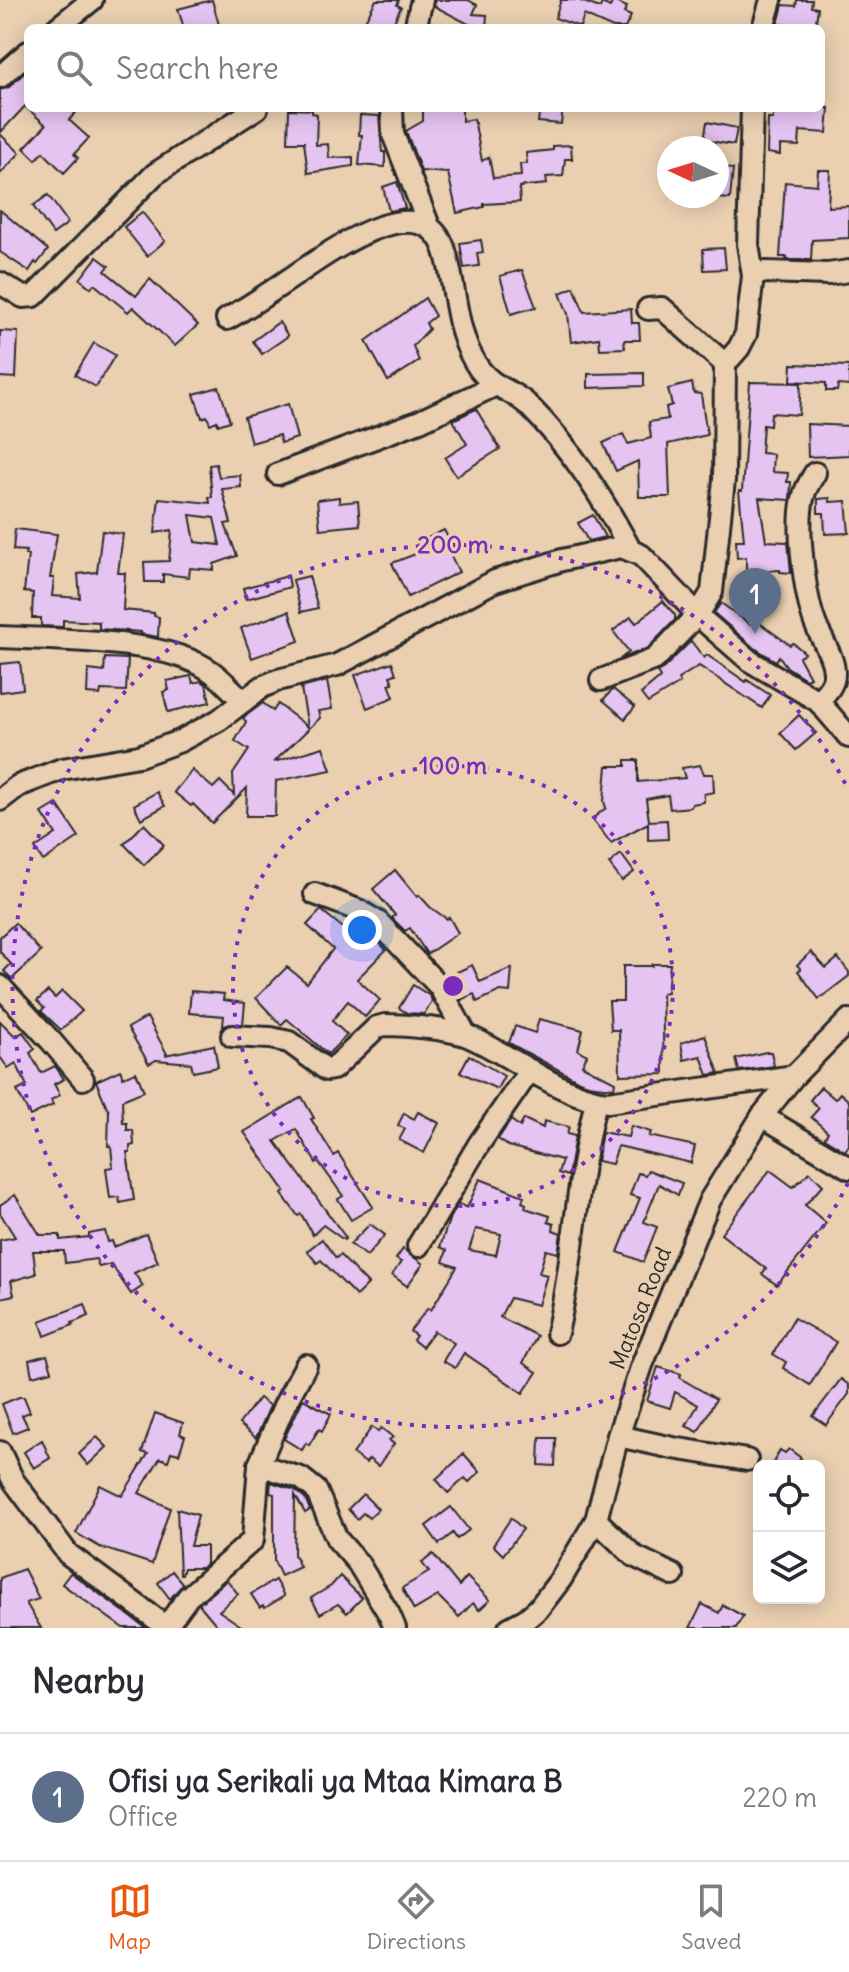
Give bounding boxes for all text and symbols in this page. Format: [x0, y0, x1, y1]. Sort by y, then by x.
search box [24, 24, 825, 112]
icon: search [52, 46, 96, 90]
text: Search here [116, 49, 279, 87]
north arrow [657, 136, 729, 208]
text: 200 m [417, 529, 489, 559]
pin: 1 [729, 568, 781, 634]
text: 100 m [419, 750, 487, 780]
your location [342, 910, 382, 950]
centre of rings [439, 972, 467, 1000]
street label: Matosa Road [603, 1243, 677, 1373]
map controls [753, 1460, 825, 1604]
button: locate [753, 1460, 825, 1532]
button: layers [753, 1532, 825, 1604]
text: Nearby [32, 1659, 145, 1702]
text: Ofisi ya Serikali ya Mtaa Kimara B [108, 1762, 563, 1800]
text: 1 [53, 1781, 63, 1814]
text: 220 m [742, 1781, 817, 1814]
text: Office [108, 1800, 178, 1833]
tab: Map [108, 1879, 152, 1955]
tab: Directions [367, 1879, 466, 1955]
tab: Saved [681, 1879, 741, 1955]

